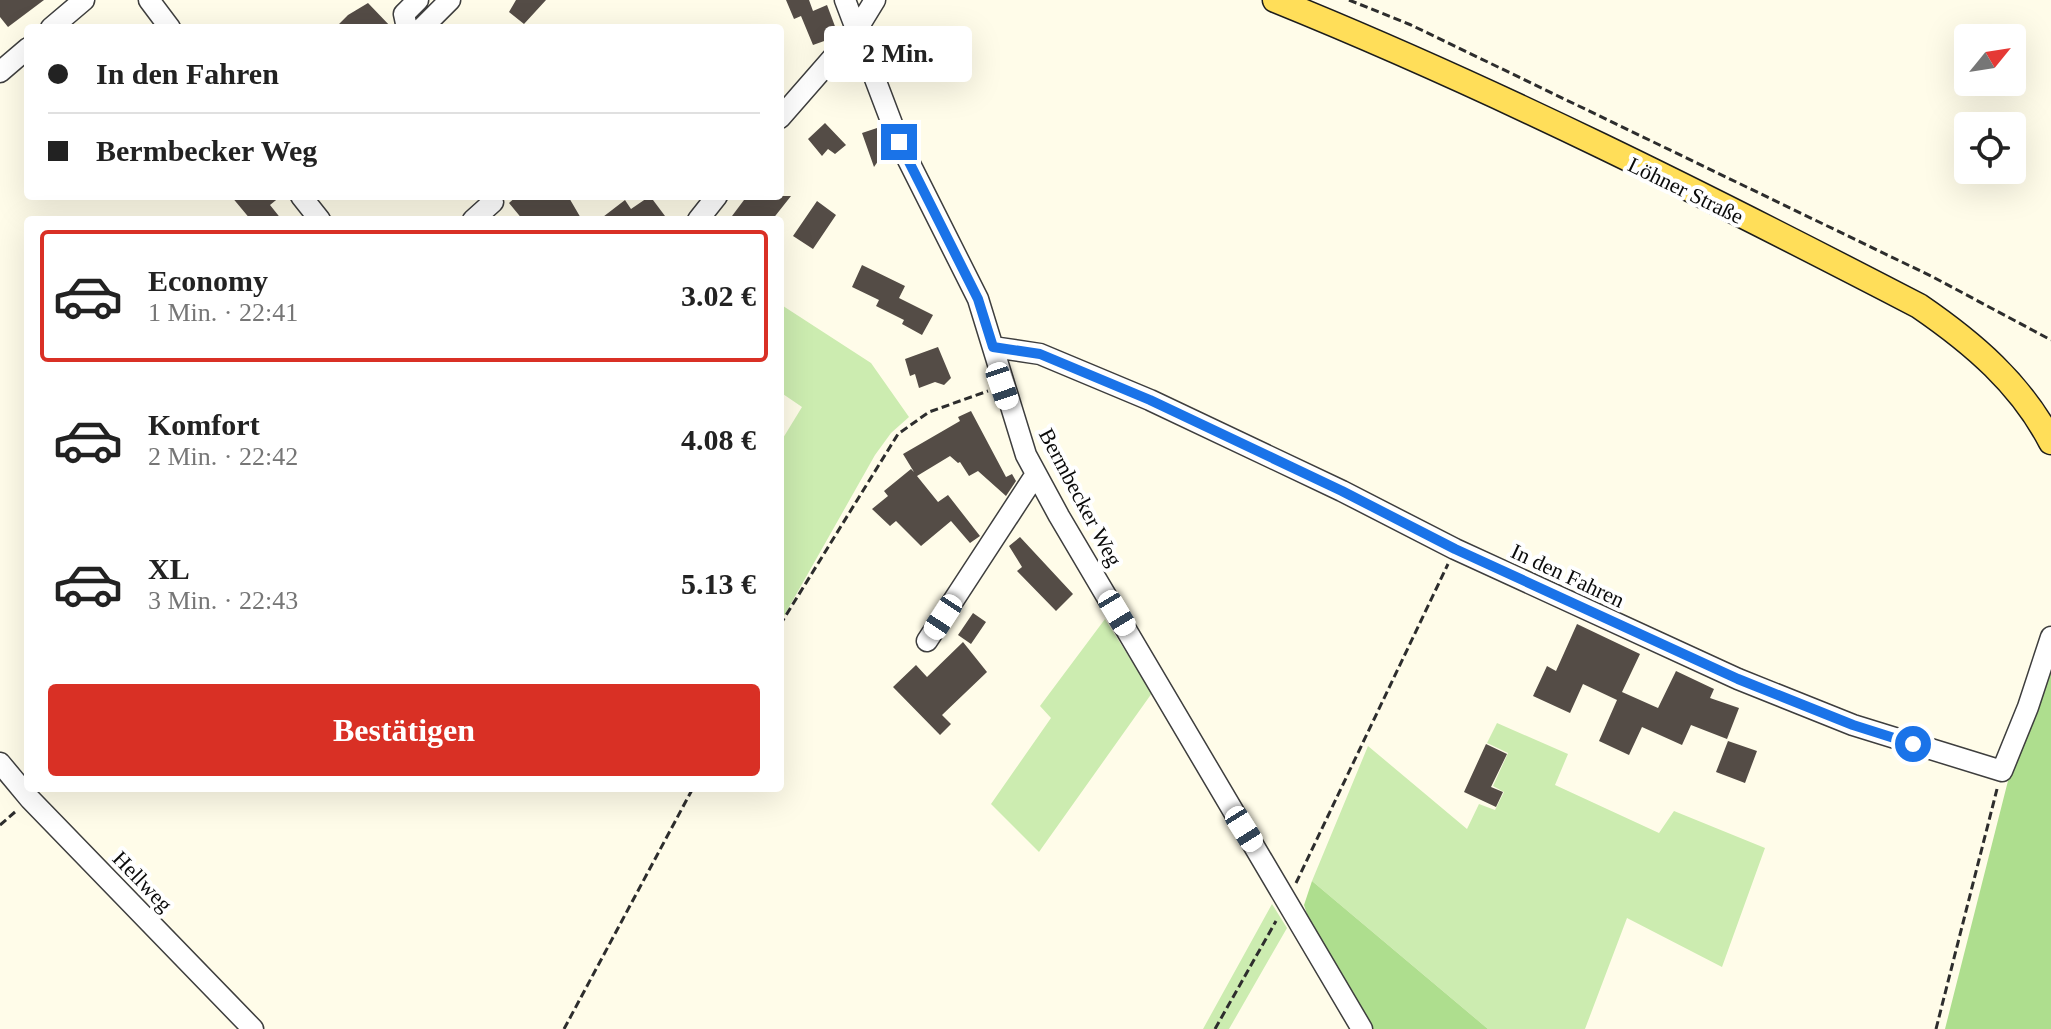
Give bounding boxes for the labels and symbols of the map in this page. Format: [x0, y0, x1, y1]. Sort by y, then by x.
north arrow [1954, 24, 2026, 96]
callout: 2 Min. [825, 26, 973, 82]
route end [881, 124, 917, 160]
street label: Löhner Straße [1624, 152, 1748, 229]
car [983, 359, 1021, 413]
street label: Bermbecker Weg [1034, 424, 1127, 570]
street label: In den Fahren [1507, 538, 1628, 613]
car [1094, 586, 1140, 640]
car [920, 590, 966, 644]
route start [1895, 726, 1931, 762]
car [1221, 802, 1267, 856]
street label: Hellweg [108, 846, 178, 917]

